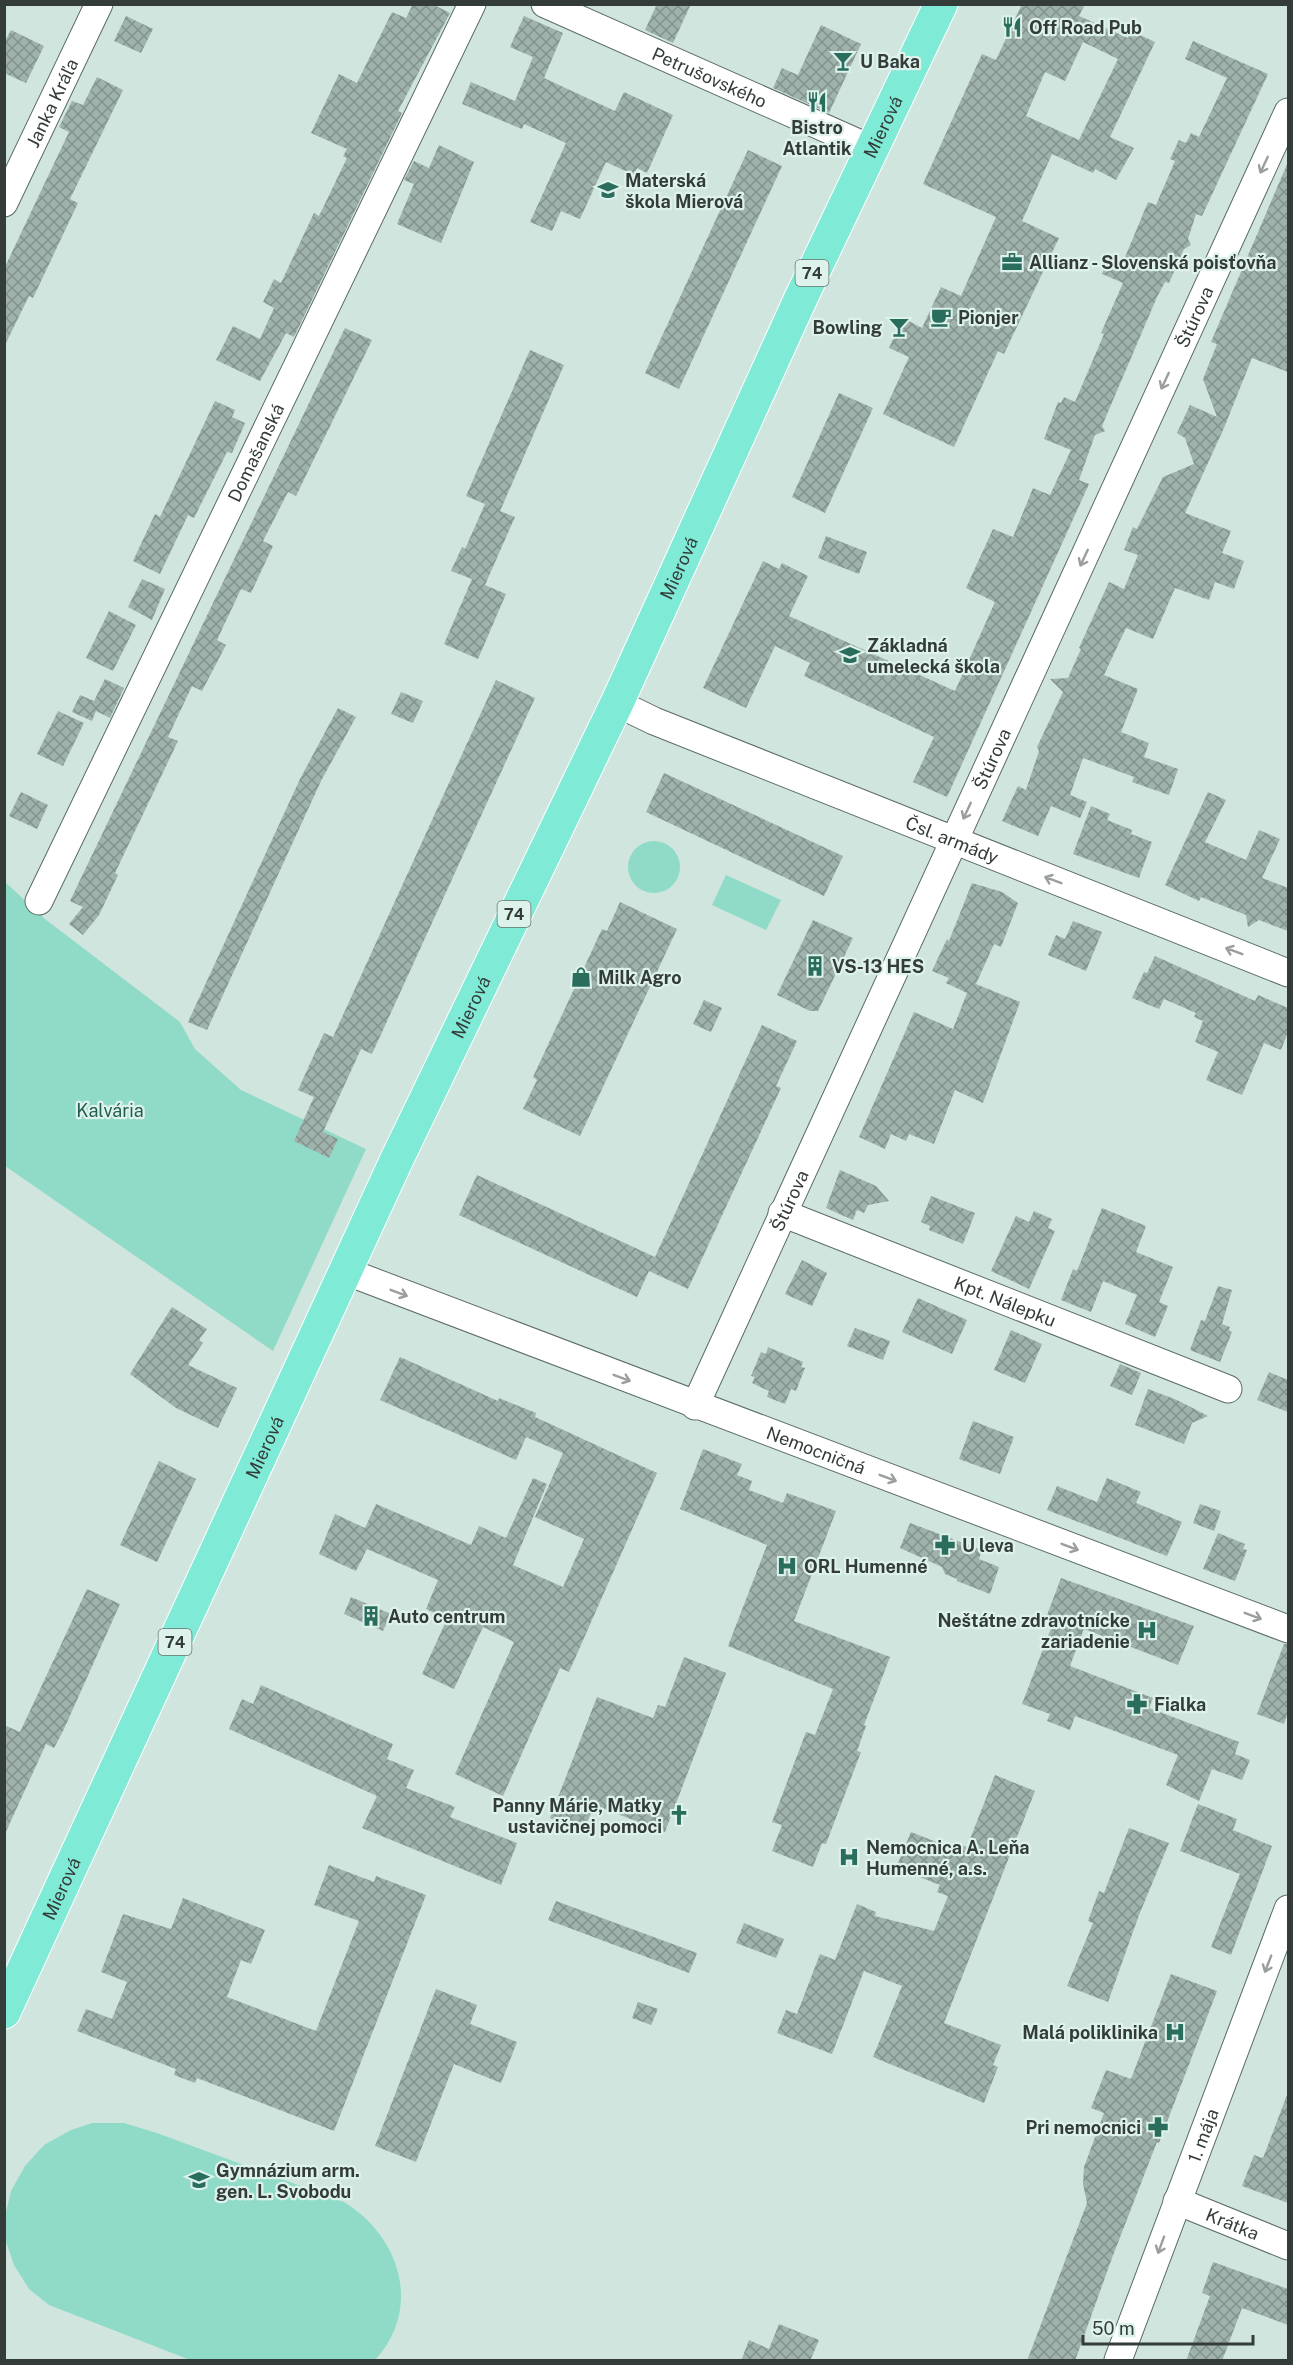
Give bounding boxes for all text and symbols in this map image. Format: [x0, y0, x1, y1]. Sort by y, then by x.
restaurant icon: Off Road Pub [1000, 15, 1024, 39]
place label: Off Road Pub [1029, 17, 1142, 38]
street label: Petrušovského [649, 42, 770, 112]
bar icon: U Baka [831, 49, 855, 73]
place label: U Baka [860, 51, 920, 72]
street label: Janka Kráľa [22, 55, 82, 151]
restaurant icon: Bistro Atlantik [805, 90, 829, 114]
street label: Mierová [859, 92, 906, 161]
place label: Bistro Atlantik [783, 117, 852, 159]
one-way arrow [1258, 156, 1269, 174]
place label: Materská škola Mierová [625, 170, 743, 212]
school or university icon: Materská škola Mierová [596, 178, 620, 202]
office icon: Allianz - Slovenská poisťovňa [1000, 250, 1024, 274]
place label: Allianz - Slovenská poisťovňa [1029, 252, 1276, 273]
road number: 74 [796, 260, 828, 286]
street label: Štúrova [1171, 283, 1217, 351]
cafe icon: Pionjer [929, 305, 953, 329]
place label: Pionjer [958, 307, 1019, 328]
bar icon: Bowling [887, 315, 911, 339]
place label: Bowling [813, 317, 882, 338]
one-way arrow [1159, 371, 1170, 389]
street label: Domašanská [223, 400, 288, 505]
street label: Mierová [655, 533, 702, 602]
one-way arrow [1077, 548, 1089, 566]
place label: Základná umelecká škola [867, 635, 1000, 677]
school or university icon: Základná umelecká škola [838, 643, 862, 667]
street label: Štúrova [969, 725, 1015, 793]
one-way arrow [961, 802, 972, 820]
street label: Čsl. armády [903, 812, 1002, 868]
one-way arrow [1044, 874, 1062, 885]
road number: 74 [498, 901, 530, 927]
one-way arrow [1225, 945, 1244, 956]
building icon: VS-13 HES [803, 954, 827, 978]
place label: VS-13 HES [832, 956, 924, 977]
shop icon: Milk Agro [569, 965, 593, 989]
place label: Milk Agro [598, 967, 682, 988]
street label: Mierová [446, 972, 494, 1041]
park label: Kalvária [76, 1100, 144, 1121]
street label: Štúrova [766, 1167, 812, 1234]
street label: Kpt. Nálepku [951, 1272, 1059, 1331]
one-way arrow [389, 1288, 408, 1299]
one-way arrow [612, 1373, 631, 1384]
street label: Mierová [241, 1413, 288, 1482]
street label: Nemocničná [764, 1422, 869, 1478]
one-way arrow [878, 1473, 897, 1484]
pharmacy icon: U leva [933, 1533, 957, 1557]
place label: U leva [962, 1535, 1014, 1556]
one-way arrow [1061, 1542, 1079, 1553]
hospital icon: ORL Humenné [775, 1554, 799, 1578]
place label: ORL Humenné [804, 1556, 928, 1577]
building icon: Auto centrum [359, 1604, 383, 1628]
place label: Auto centrum [388, 1606, 505, 1627]
place label: Neštátne zdravotnícke zariadenie [937, 1610, 1130, 1652]
one-way arrow [1243, 1611, 1262, 1622]
hospital icon: Neštátne zdravotnícke zariadenie [1135, 1618, 1159, 1642]
road number: 74 [158, 1629, 192, 1655]
pharmacy icon: Fialka [1125, 1692, 1149, 1716]
place label: Fialka [1154, 1694, 1206, 1715]
place label: Panny Márie, Matky ustavičnej pomoci [492, 1795, 662, 1837]
church icon: Panny Márie, Matky ustavičnej pomoci [667, 1803, 691, 1827]
place label: Nemocnica A. Leňa Humenné, a.s. [866, 1837, 1029, 1879]
hospital icon: Nemocnica A. Leňa Humenné, a.s. [837, 1845, 861, 1869]
street label: Mierová [37, 1854, 84, 1923]
one-way arrow [1261, 1954, 1272, 1973]
hospital icon: Malá poliklinika [1163, 2020, 1187, 2044]
place label: Malá poliklinika [1022, 2022, 1158, 2043]
street label: 1. mája [1183, 2106, 1222, 2165]
pharmacy icon: Pri nemocnici [1146, 2115, 1170, 2139]
place label: Pri nemocnici [1026, 2117, 1141, 2138]
place label: Gymnázium arm. gen. L. Svobodu [216, 2160, 360, 2202]
school or university icon: Gymnázium arm. gen. L. Svobodu [187, 2168, 211, 2192]
street label: Krátka [1203, 2203, 1262, 2244]
one-way arrow [1155, 2235, 1166, 2253]
scale bar [1083, 2308, 1252, 2346]
text: 50 m [1092, 2318, 1135, 2339]

